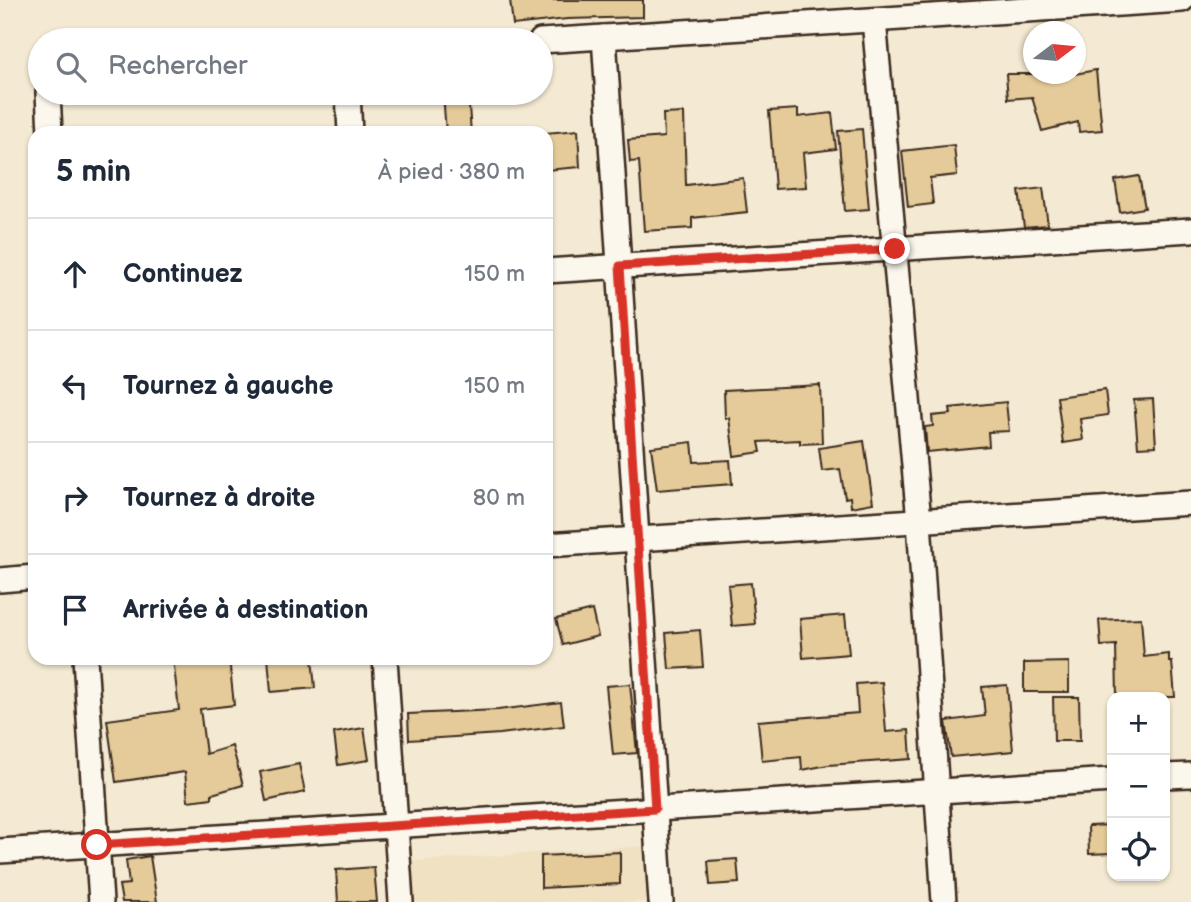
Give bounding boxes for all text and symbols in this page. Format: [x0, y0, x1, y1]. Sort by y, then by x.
north arrow [1023, 21, 1086, 84]
search box [28, 28, 553, 105]
icon: search [52, 48, 90, 86]
text: Rechercher [108, 51, 247, 82]
text: 5 min [56, 154, 131, 190]
text: À pied · 380 m [378, 158, 525, 186]
route end [879, 233, 910, 264]
icon: ahead [56, 255, 94, 293]
text: Continuez [123, 259, 243, 290]
text: 150 m [464, 260, 525, 288]
icon: left [56, 367, 94, 405]
text: Tournez à gauche [123, 371, 334, 402]
text: 150 m [464, 372, 525, 400]
icon: right [56, 479, 94, 517]
text: Tournez à droite [123, 483, 315, 514]
text: 80 m [473, 484, 525, 512]
icon: arrive [56, 591, 94, 629]
text: Arrivée à destination [123, 595, 369, 626]
map controls [1107, 692, 1170, 881]
button: + [1107, 692, 1170, 755]
button: − [1107, 755, 1170, 818]
button: locate [1107, 818, 1170, 881]
route start [81, 829, 112, 860]

